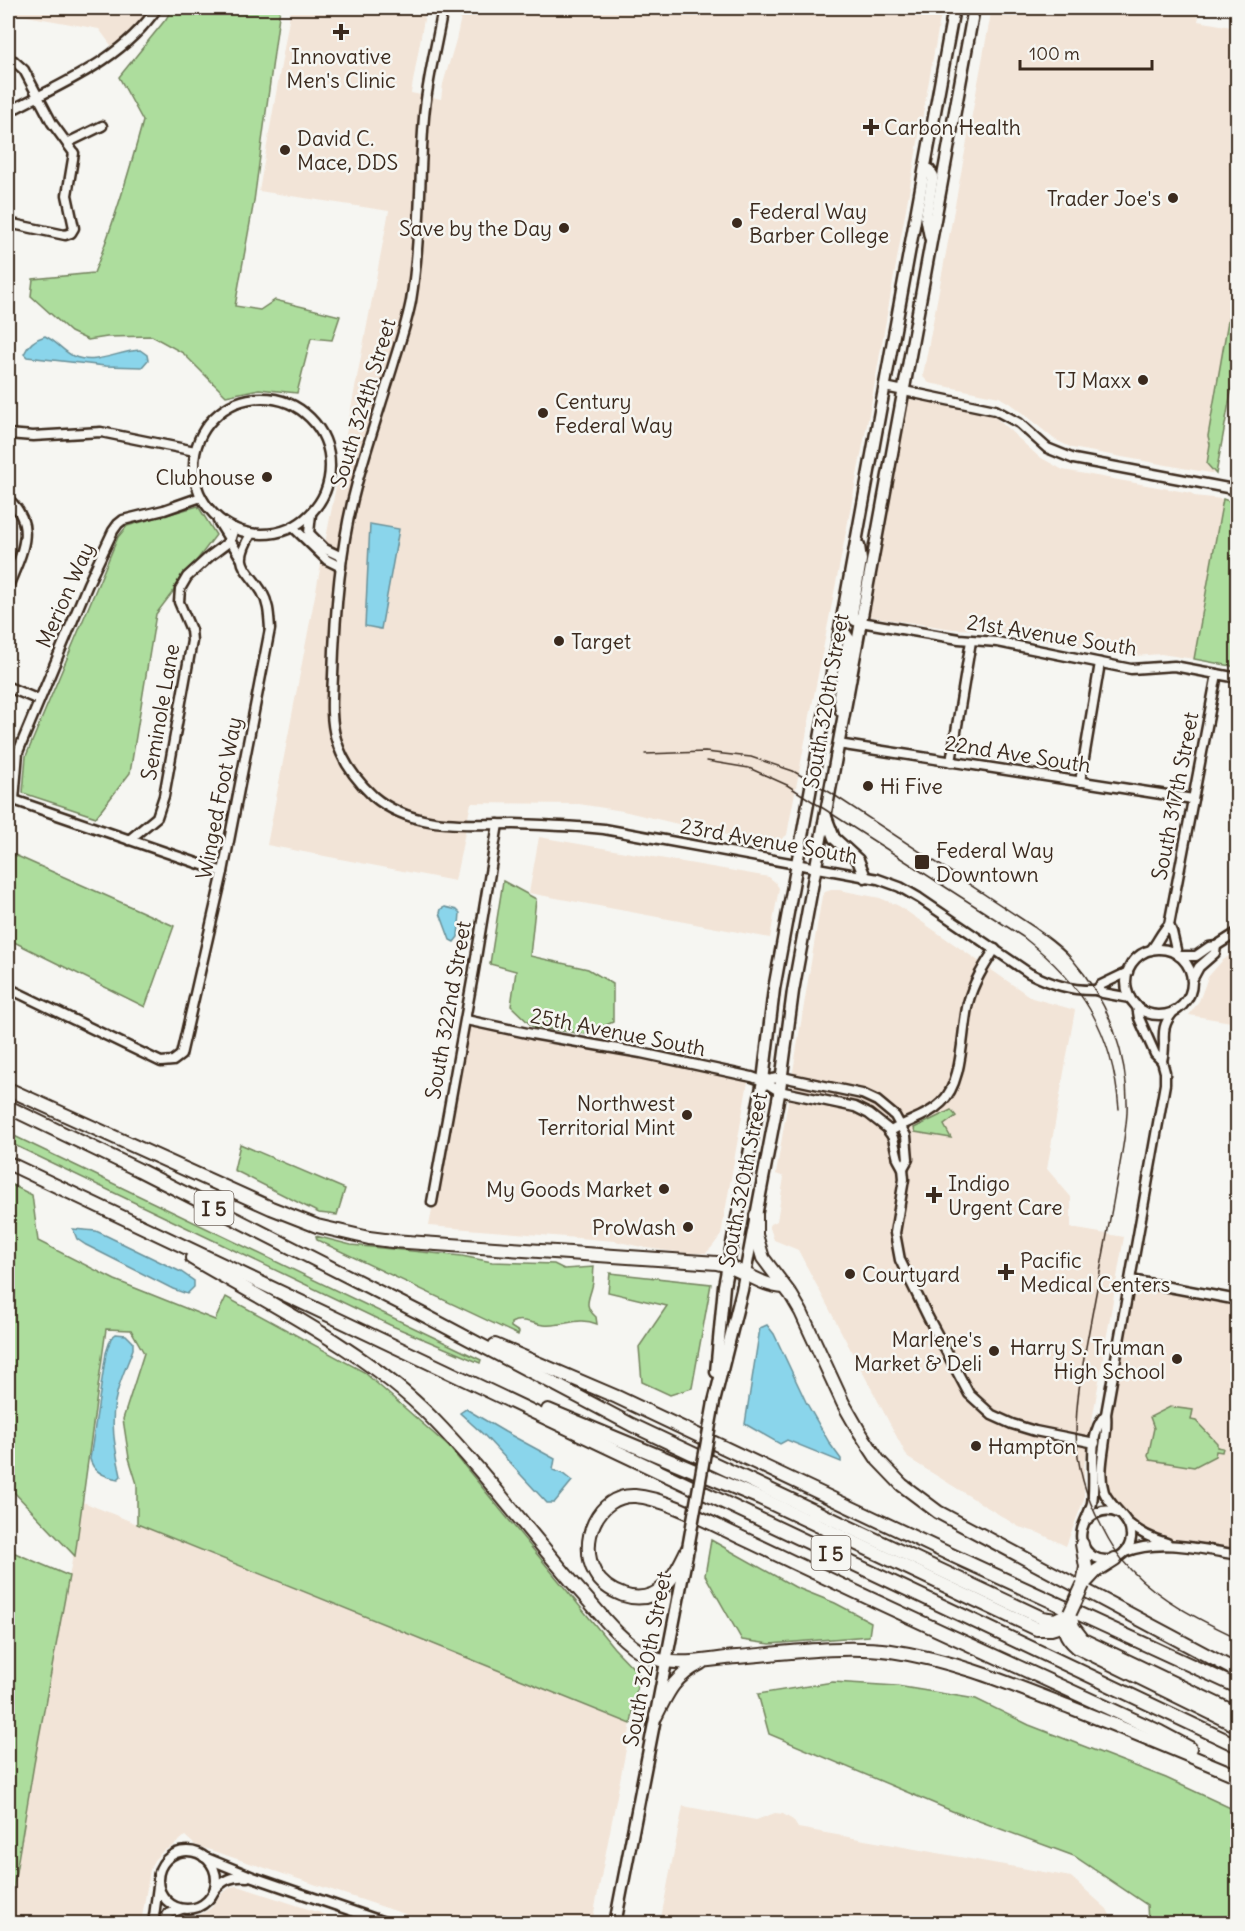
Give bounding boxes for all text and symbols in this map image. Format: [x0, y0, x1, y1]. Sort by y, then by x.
marker: Innovative Men's Clinic [332, 23, 350, 41]
scale bar [1020, 33, 1152, 71]
text: 100 m [1029, 42, 1080, 65]
place label: Innovative Men's Clinic [286, 43, 396, 94]
place label: Carbon Health [884, 114, 1021, 141]
marker: Carbon Health [862, 118, 880, 136]
place label: David C. Mace, DDS [297, 125, 398, 176]
marker: David C. Mace, DDS [278, 143, 292, 157]
place label: Trader Joe's [1047, 185, 1161, 212]
marker: Trader Joe's [1166, 191, 1180, 205]
place label: Federal Way Barber College [749, 198, 889, 249]
place label: Save by the Day [399, 215, 552, 242]
marker: Federal Way Barber College [730, 216, 744, 230]
marker: Save by the Day [557, 221, 571, 235]
street label: South 324th Street [324, 315, 402, 491]
place label: TJ Maxx [1055, 367, 1131, 394]
marker: TJ Maxx [1136, 373, 1150, 387]
place label: Century Federal Way [555, 388, 673, 439]
marker: Century Federal Way [536, 406, 550, 420]
place label: Clubhouse [156, 464, 255, 491]
marker: Clubhouse [260, 470, 274, 484]
street label: Merion Way [30, 538, 100, 652]
street label: 21st Avenue South [965, 608, 1139, 662]
street label: South 320th Street [797, 611, 855, 791]
place label: Target [571, 628, 631, 655]
marker: Target [552, 634, 566, 648]
street label: Seminole Lane [135, 642, 185, 782]
street label: South 317th Street [1145, 710, 1205, 882]
street label: Winged Foot Way [190, 714, 248, 882]
street label: 22nd Ave South [943, 729, 1093, 779]
place label: Hi Five [880, 773, 943, 800]
marker: Hi Five [861, 779, 875, 793]
street label: 23rd Avenue South [678, 812, 860, 870]
place label: Federal Way Downtown [936, 837, 1054, 888]
marker: Federal Way Downtown [913, 853, 931, 871]
street label: South 322nd Street [419, 919, 477, 1101]
street label: 25th Avenue South [528, 1002, 708, 1062]
place label: Northwest Territorial Mint [538, 1090, 675, 1141]
street label: South 320th Street [713, 1090, 773, 1270]
marker: Northwest Territorial Mint [680, 1108, 694, 1122]
place label: Indigo Urgent Care [948, 1170, 1062, 1221]
place label: My Goods Market [486, 1176, 652, 1203]
marker: My Goods Market [657, 1182, 671, 1196]
marker: Indigo Urgent Care [925, 1186, 943, 1204]
road number: I 5 [194, 1191, 234, 1225]
place label: ProWash [592, 1214, 676, 1241]
marker: ProWash [681, 1220, 695, 1234]
place label: Pacific Medical Centers [1020, 1247, 1170, 1298]
place label: Courtyard [862, 1261, 960, 1288]
marker: Pacific Medical Centers [997, 1263, 1015, 1281]
marker: Courtyard [843, 1267, 857, 1281]
place label: Marlene's Market & Deli [854, 1326, 982, 1377]
place label: Harry S. Truman High School [1010, 1334, 1165, 1385]
marker: Marlene's Market & Deli [987, 1344, 1001, 1358]
marker: Harry S. Truman High School [1170, 1352, 1184, 1366]
place label: Hampton [988, 1433, 1076, 1460]
marker: Hampton [969, 1439, 983, 1453]
road number: I 5 [812, 1536, 850, 1570]
street label: South 320th Street [617, 1569, 677, 1749]

